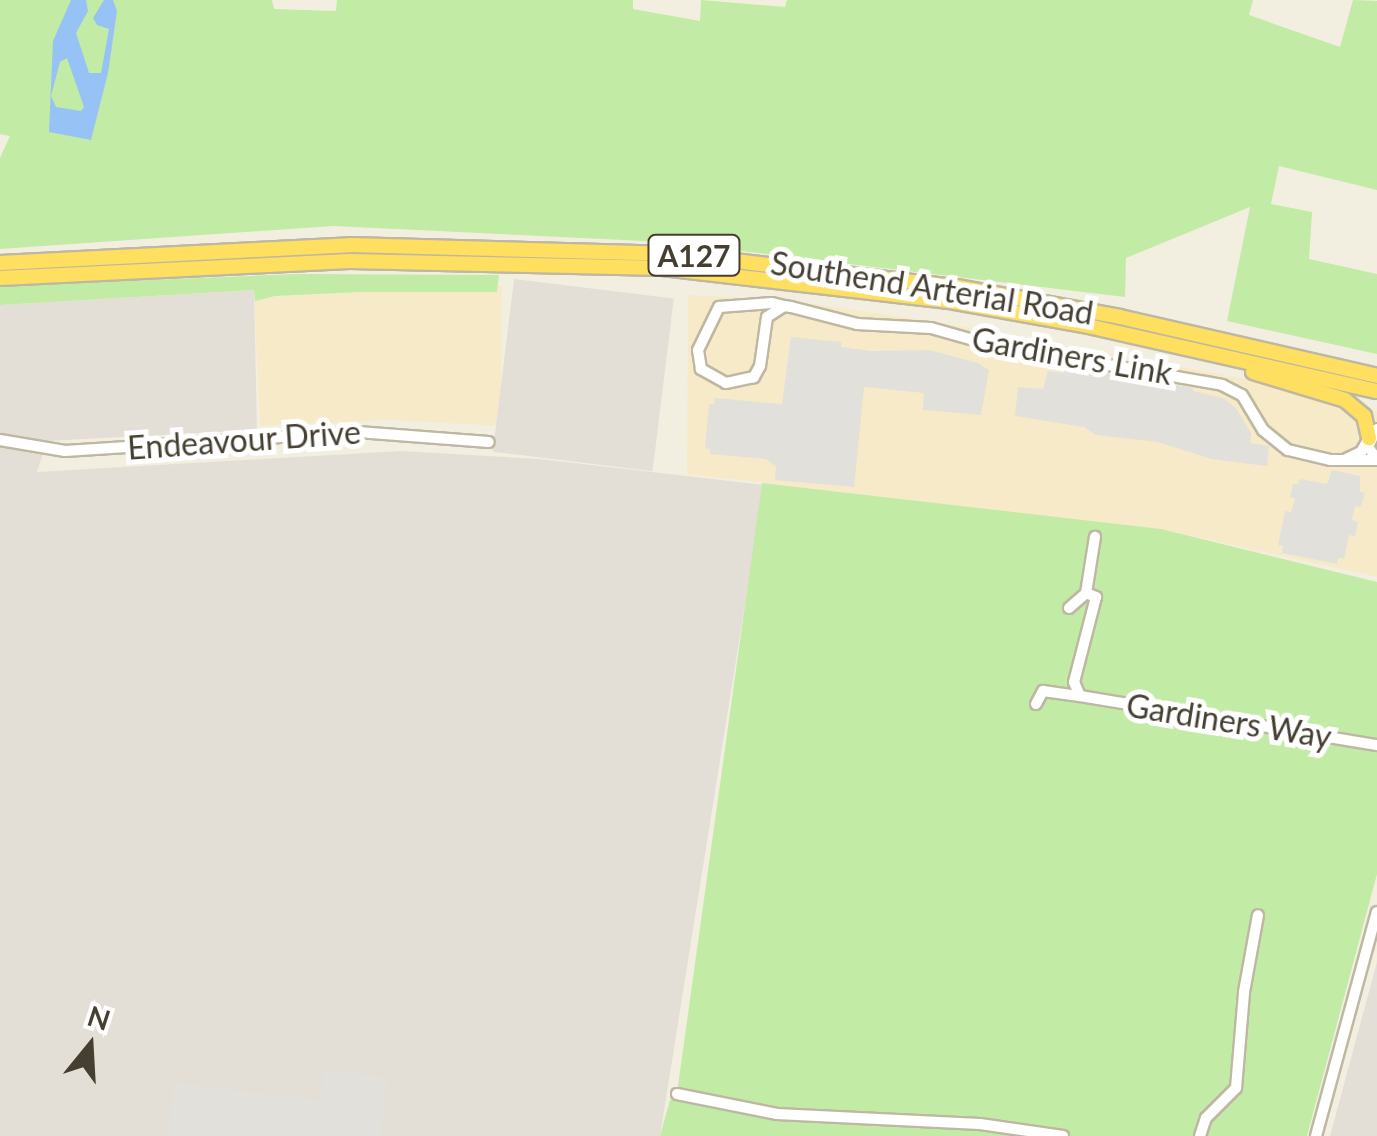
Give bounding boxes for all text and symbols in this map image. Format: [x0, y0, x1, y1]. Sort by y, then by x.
road number: A127 [646, 230, 742, 280]
street label: Southend Arterial Road [768, 243, 1096, 333]
street label: Gardiners Link [969, 320, 1175, 392]
street label: Endeavour Drive [126, 413, 362, 467]
street label: Gardiners Way [1124, 686, 1334, 756]
north arrow [40, 996, 140, 1096]
text: N [84, 998, 115, 1037]

